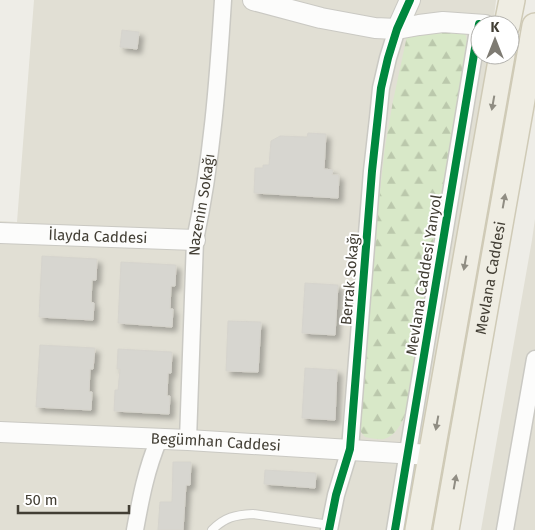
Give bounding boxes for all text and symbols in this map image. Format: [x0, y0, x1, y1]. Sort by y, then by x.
north arrow [470, 15, 520, 65]
text: K [491, 19, 501, 36]
one-way arrow [489, 95, 497, 111]
street label: Nazenin Sokağı [185, 153, 219, 256]
street label: Mevlana Caddesi Yanyol [402, 193, 446, 357]
one-way arrow [501, 193, 509, 209]
street label: Mevlana Caddesi [472, 220, 509, 336]
street label: İlayda Caddesi [48, 226, 148, 247]
street label: Berrak Sokağı [337, 232, 363, 326]
one-way arrow [461, 255, 469, 271]
one-way arrow [432, 415, 440, 431]
street label: Begümhan Caddesi [150, 429, 281, 455]
one-way arrow [451, 474, 459, 490]
scale bar [18, 482, 129, 514]
text: 50 m [25, 491, 58, 509]

